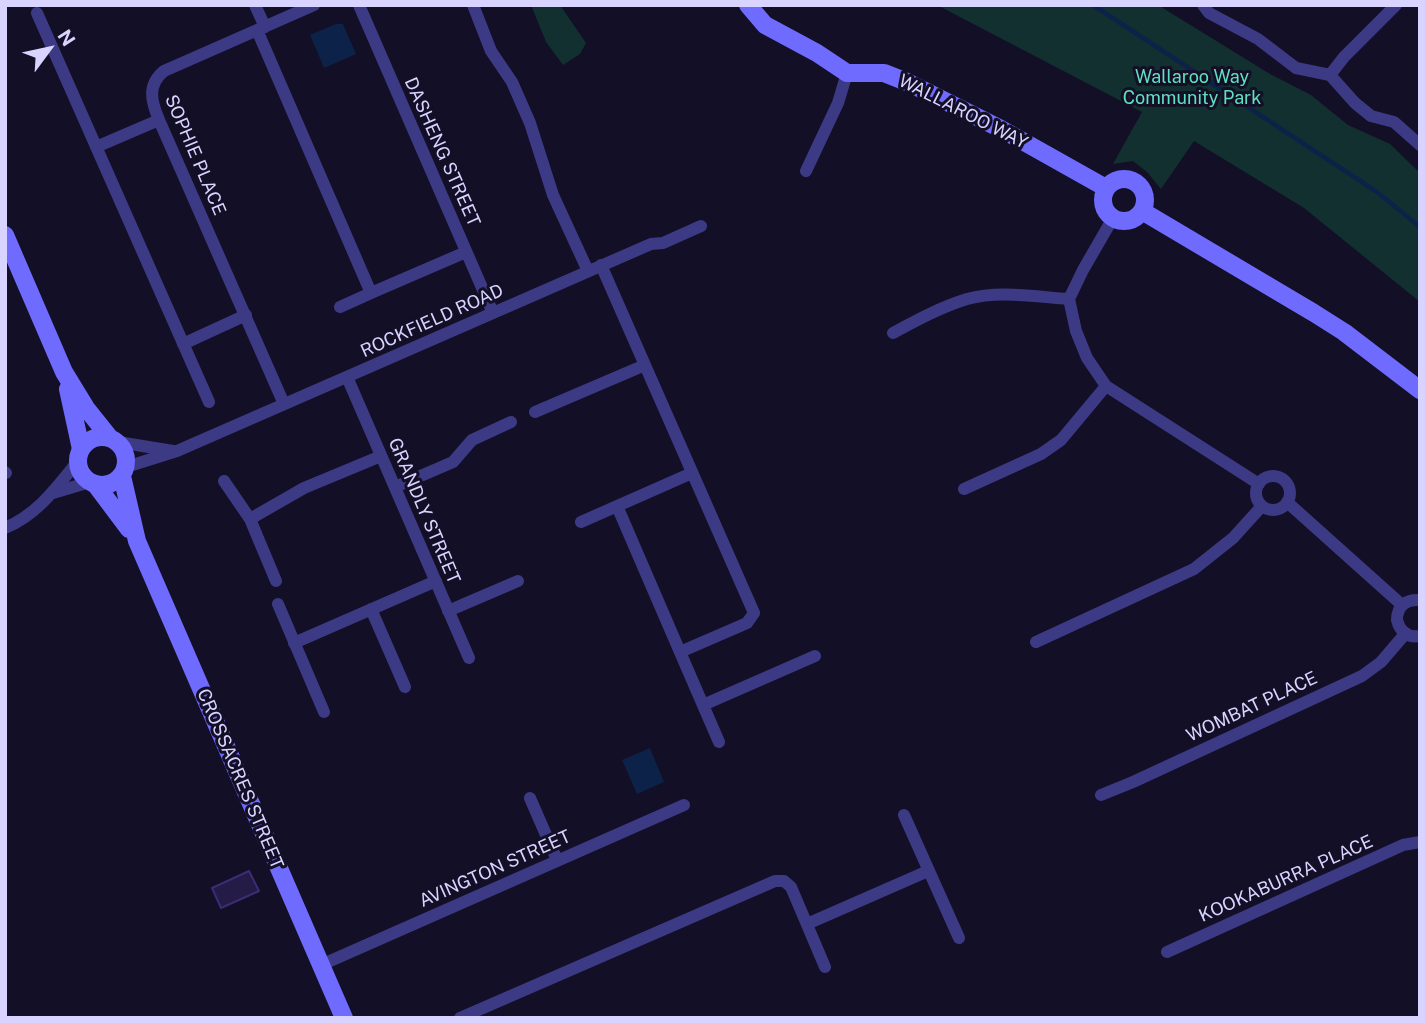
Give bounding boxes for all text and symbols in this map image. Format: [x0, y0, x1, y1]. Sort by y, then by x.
north arrow [14, 14, 84, 84]
text: N [53, 25, 80, 50]
park label: Wallaroo Way Community Park [1123, 66, 1261, 108]
street label: WALLAROO WAY [895, 70, 1031, 154]
street label: DASHENG STREET [399, 74, 485, 230]
street label: SOPHIE PLACE [160, 92, 230, 218]
street label: ROCKFIELD ROAD [357, 280, 507, 362]
street label: GRANDLY STREET [384, 435, 464, 587]
street label: WOMBAT PLACE [1183, 667, 1321, 747]
street label: CROSSACRES STREET [192, 686, 288, 872]
street label: AVINGTON STREET [416, 826, 574, 912]
street label: KOOKABURRA PLACE [1196, 831, 1376, 927]

